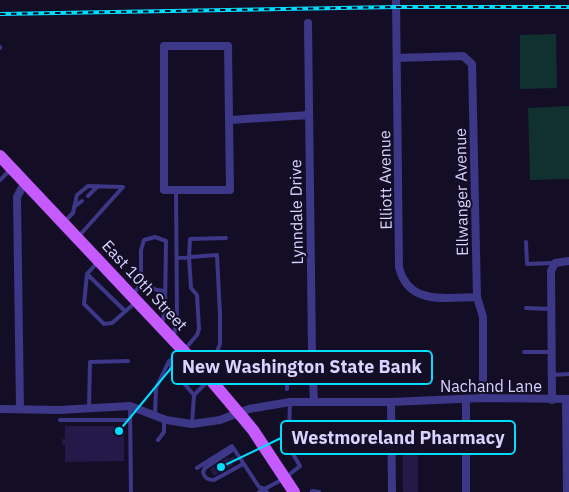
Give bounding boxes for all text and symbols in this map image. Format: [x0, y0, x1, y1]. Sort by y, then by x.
street label: Ellwanger Avenue [450, 128, 472, 256]
street label: Elliott Avenue [374, 130, 396, 230]
street label: Lynndale Drive [285, 159, 307, 265]
street label: East 10th Street [98, 236, 192, 334]
callout: New Washington State Bank [172, 351, 432, 384]
text: New Washington State Bank [182, 355, 423, 378]
street label: Nachand Lane [440, 376, 542, 396]
callout: Westmoreland Pharmacy [281, 421, 515, 454]
text: Westmoreland Pharmacy [291, 426, 505, 449]

